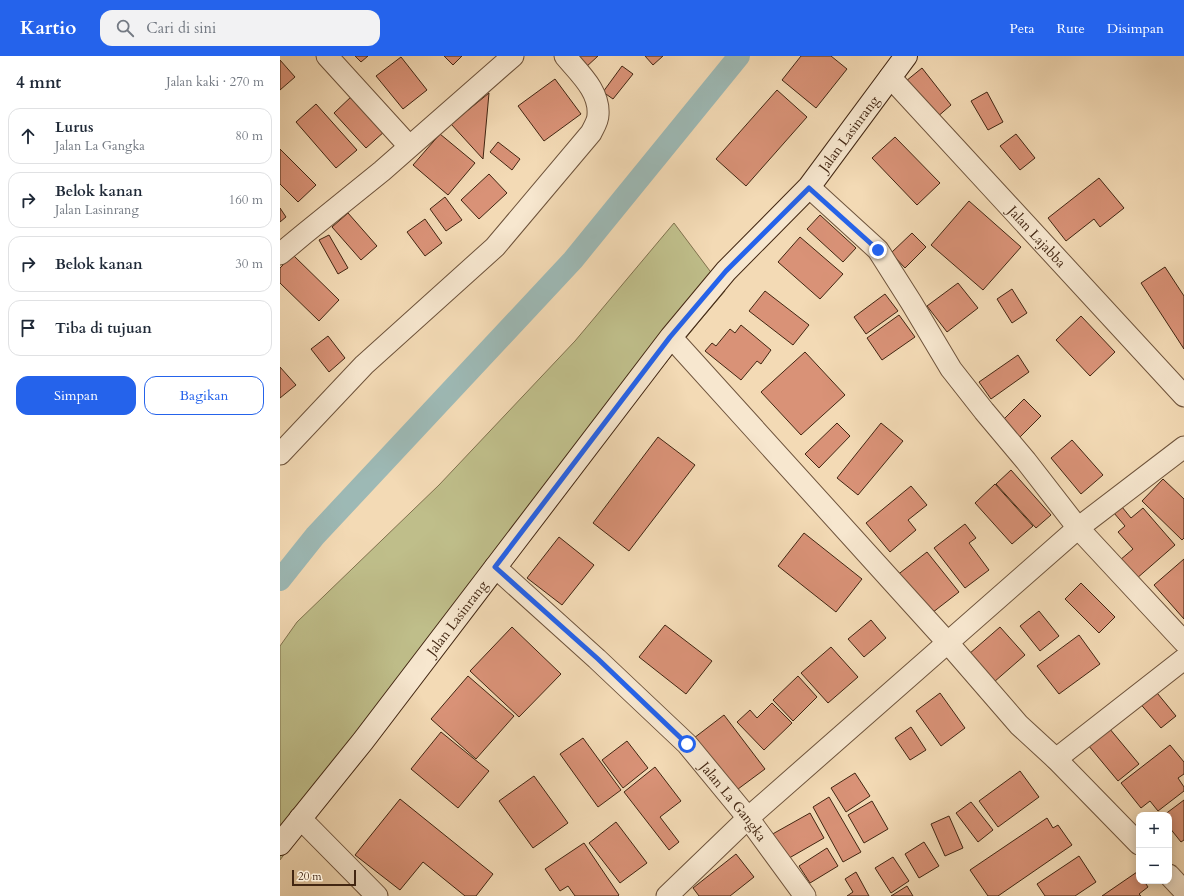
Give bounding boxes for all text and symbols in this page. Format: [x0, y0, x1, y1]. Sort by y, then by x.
search box [100, 10, 380, 46]
text: Kartio [20, 15, 76, 41]
icon: search [114, 17, 136, 39]
text: Cari di sini [146, 18, 216, 38]
text: Peta [1009, 19, 1035, 38]
text: Rute [1057, 19, 1085, 38]
text: Disimpan [1107, 19, 1164, 38]
text: 4 mnt [16, 71, 61, 94]
text: Jalan kaki · 270 m [166, 73, 264, 91]
street label: Jalan Lasinrang [813, 92, 884, 177]
text: Lurus [55, 117, 94, 137]
icon: ahead [17, 125, 39, 147]
text: 80 m [235, 127, 263, 145]
text: Jalan La Gangka [55, 137, 145, 155]
text: Belok kanan [55, 181, 143, 201]
icon: right [17, 189, 39, 211]
text: 160 m [229, 191, 263, 209]
street label: Jalan Lajabba [1002, 200, 1070, 272]
text: Jalan Lasinrang [55, 201, 139, 219]
route end [869, 241, 887, 259]
icon: right [17, 253, 39, 275]
text: Belok kanan [55, 254, 143, 274]
text: 30 m [235, 255, 263, 273]
icon: arrive [17, 317, 39, 339]
text: Tiba di tujuan [55, 318, 152, 338]
button: Simpan [16, 376, 136, 415]
button: Bagikan [144, 376, 264, 415]
street label: Jalan Lasinrang [421, 576, 492, 662]
route start [678, 735, 696, 753]
street label: Jalan La Gangka [694, 756, 771, 845]
map controls [1136, 812, 1172, 884]
button: + [1136, 812, 1172, 848]
button: − [1136, 848, 1172, 884]
scale bar [292, 868, 356, 887]
text: 20 m [298, 869, 322, 884]

